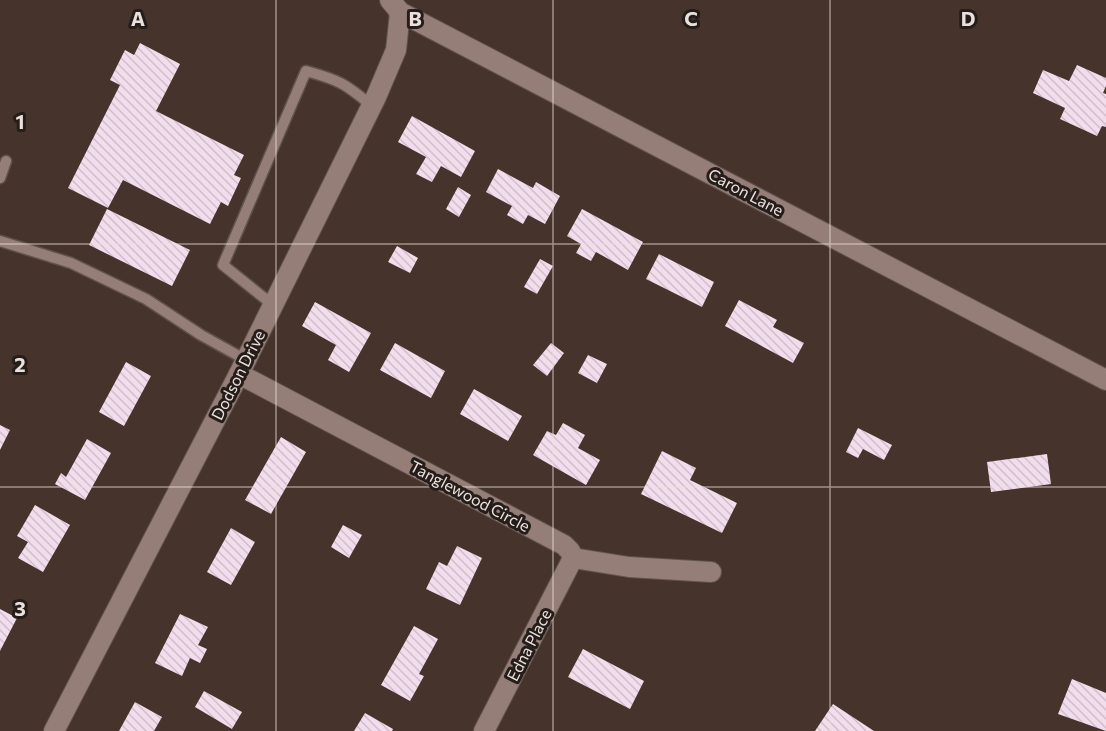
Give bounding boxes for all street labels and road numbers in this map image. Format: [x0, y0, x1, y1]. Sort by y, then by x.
street label: Caron Lane [705, 164, 787, 219]
street label: Dodson Drive [207, 327, 268, 423]
street label: Tanglewood Circle [407, 456, 533, 535]
street label: Edna Place [502, 606, 555, 684]

